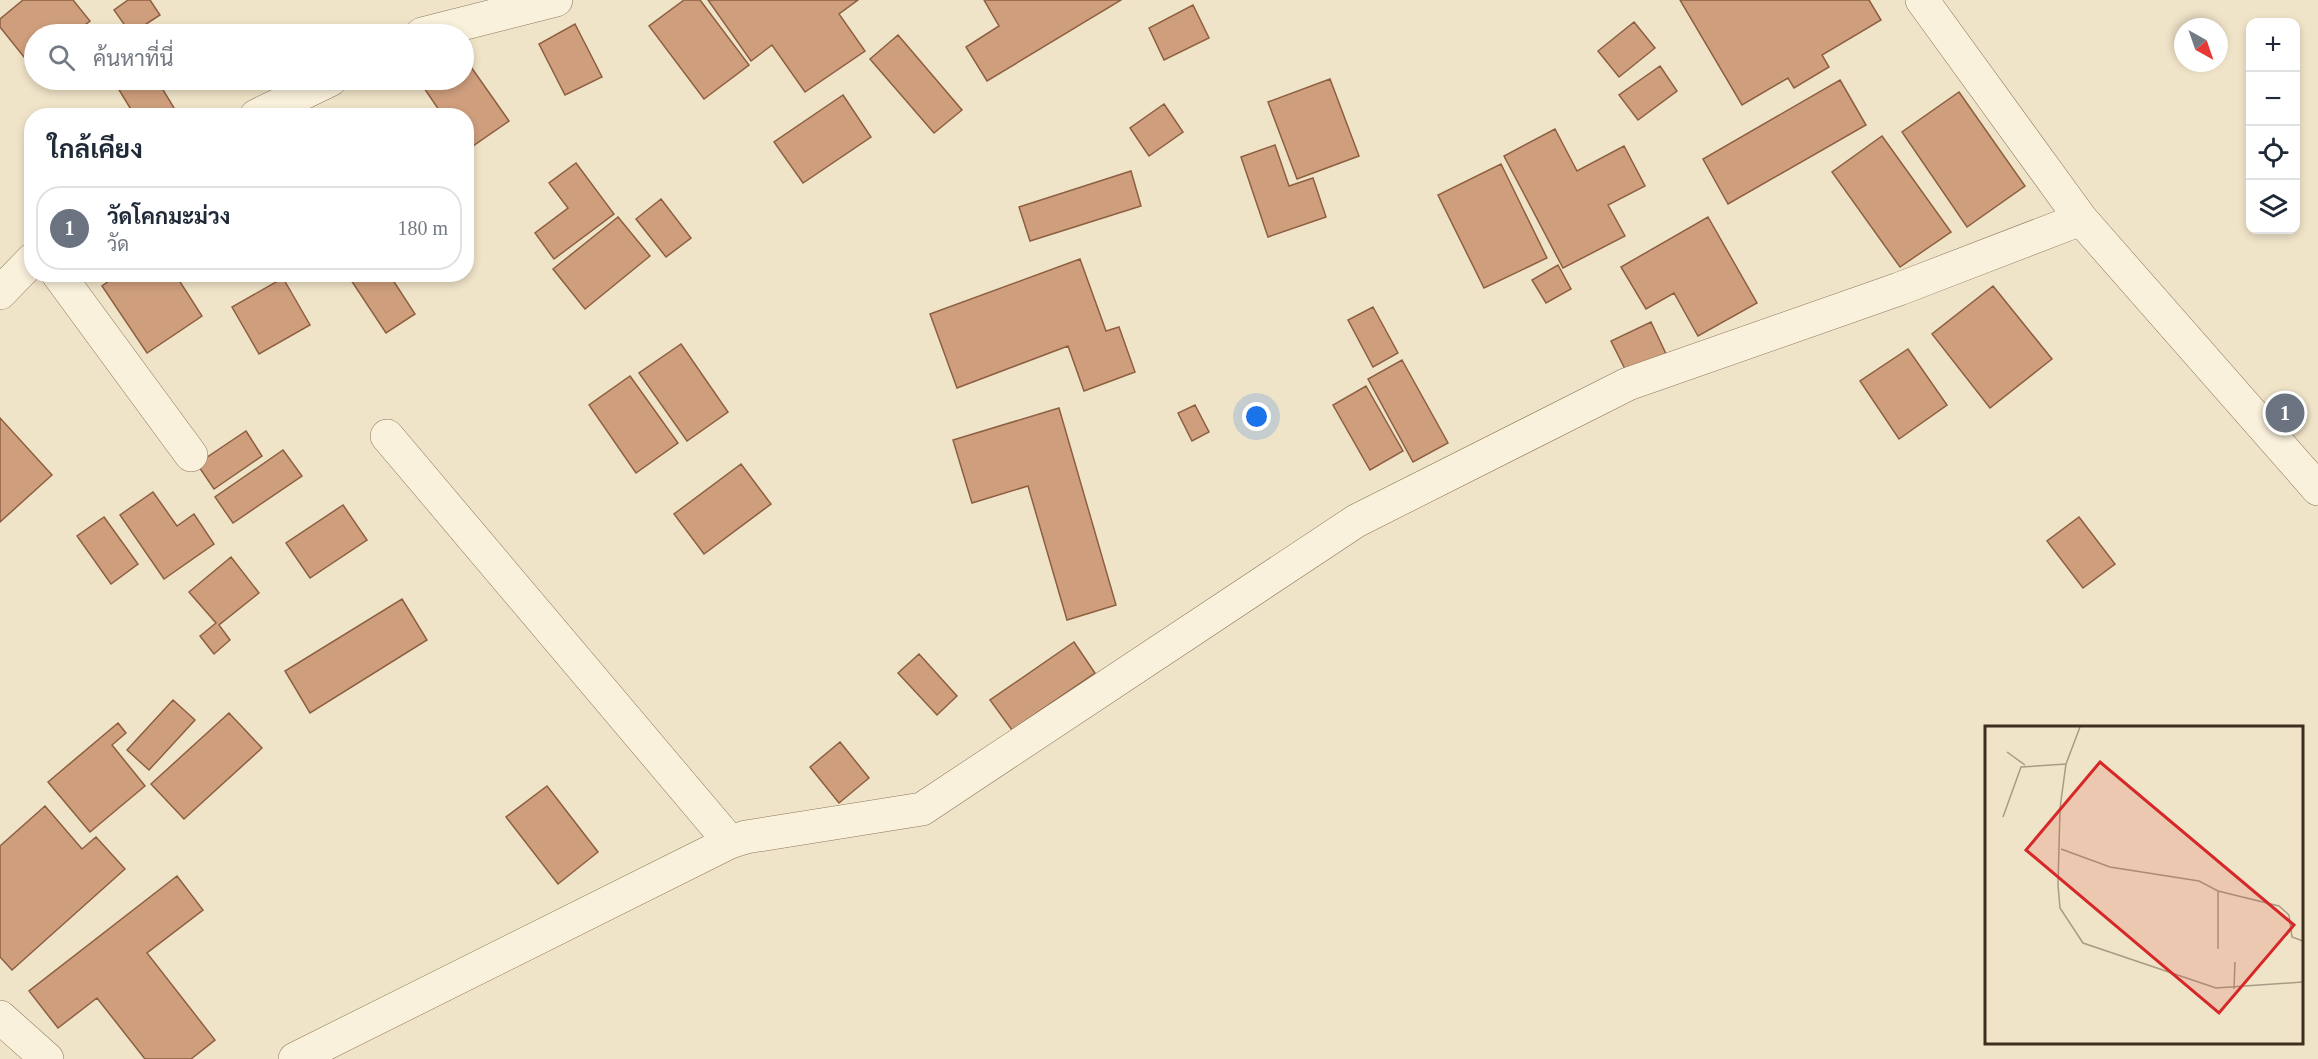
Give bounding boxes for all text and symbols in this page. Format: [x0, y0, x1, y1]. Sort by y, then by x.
north arrow [2174, 18, 2228, 72]
map controls [2246, 18, 2300, 234]
button: + [2246, 18, 2300, 72]
search box [24, 24, 474, 90]
icon: search [45, 41, 78, 74]
text: ค้นหาที่นี่ [93, 46, 173, 71]
button: − [2246, 72, 2300, 126]
button: locate [2246, 126, 2300, 180]
text: ใกล้เคียง [48, 135, 143, 164]
button: layers [2246, 180, 2300, 234]
text: วัดโคกมะม่วง [107, 204, 230, 229]
text: 1 [65, 217, 75, 239]
text: 180 m [397, 217, 448, 239]
text: วัด [107, 233, 129, 255]
pin: 1 [2266, 390, 2304, 436]
your location [1242, 402, 1271, 431]
inset map [1985, 726, 2303, 1044]

